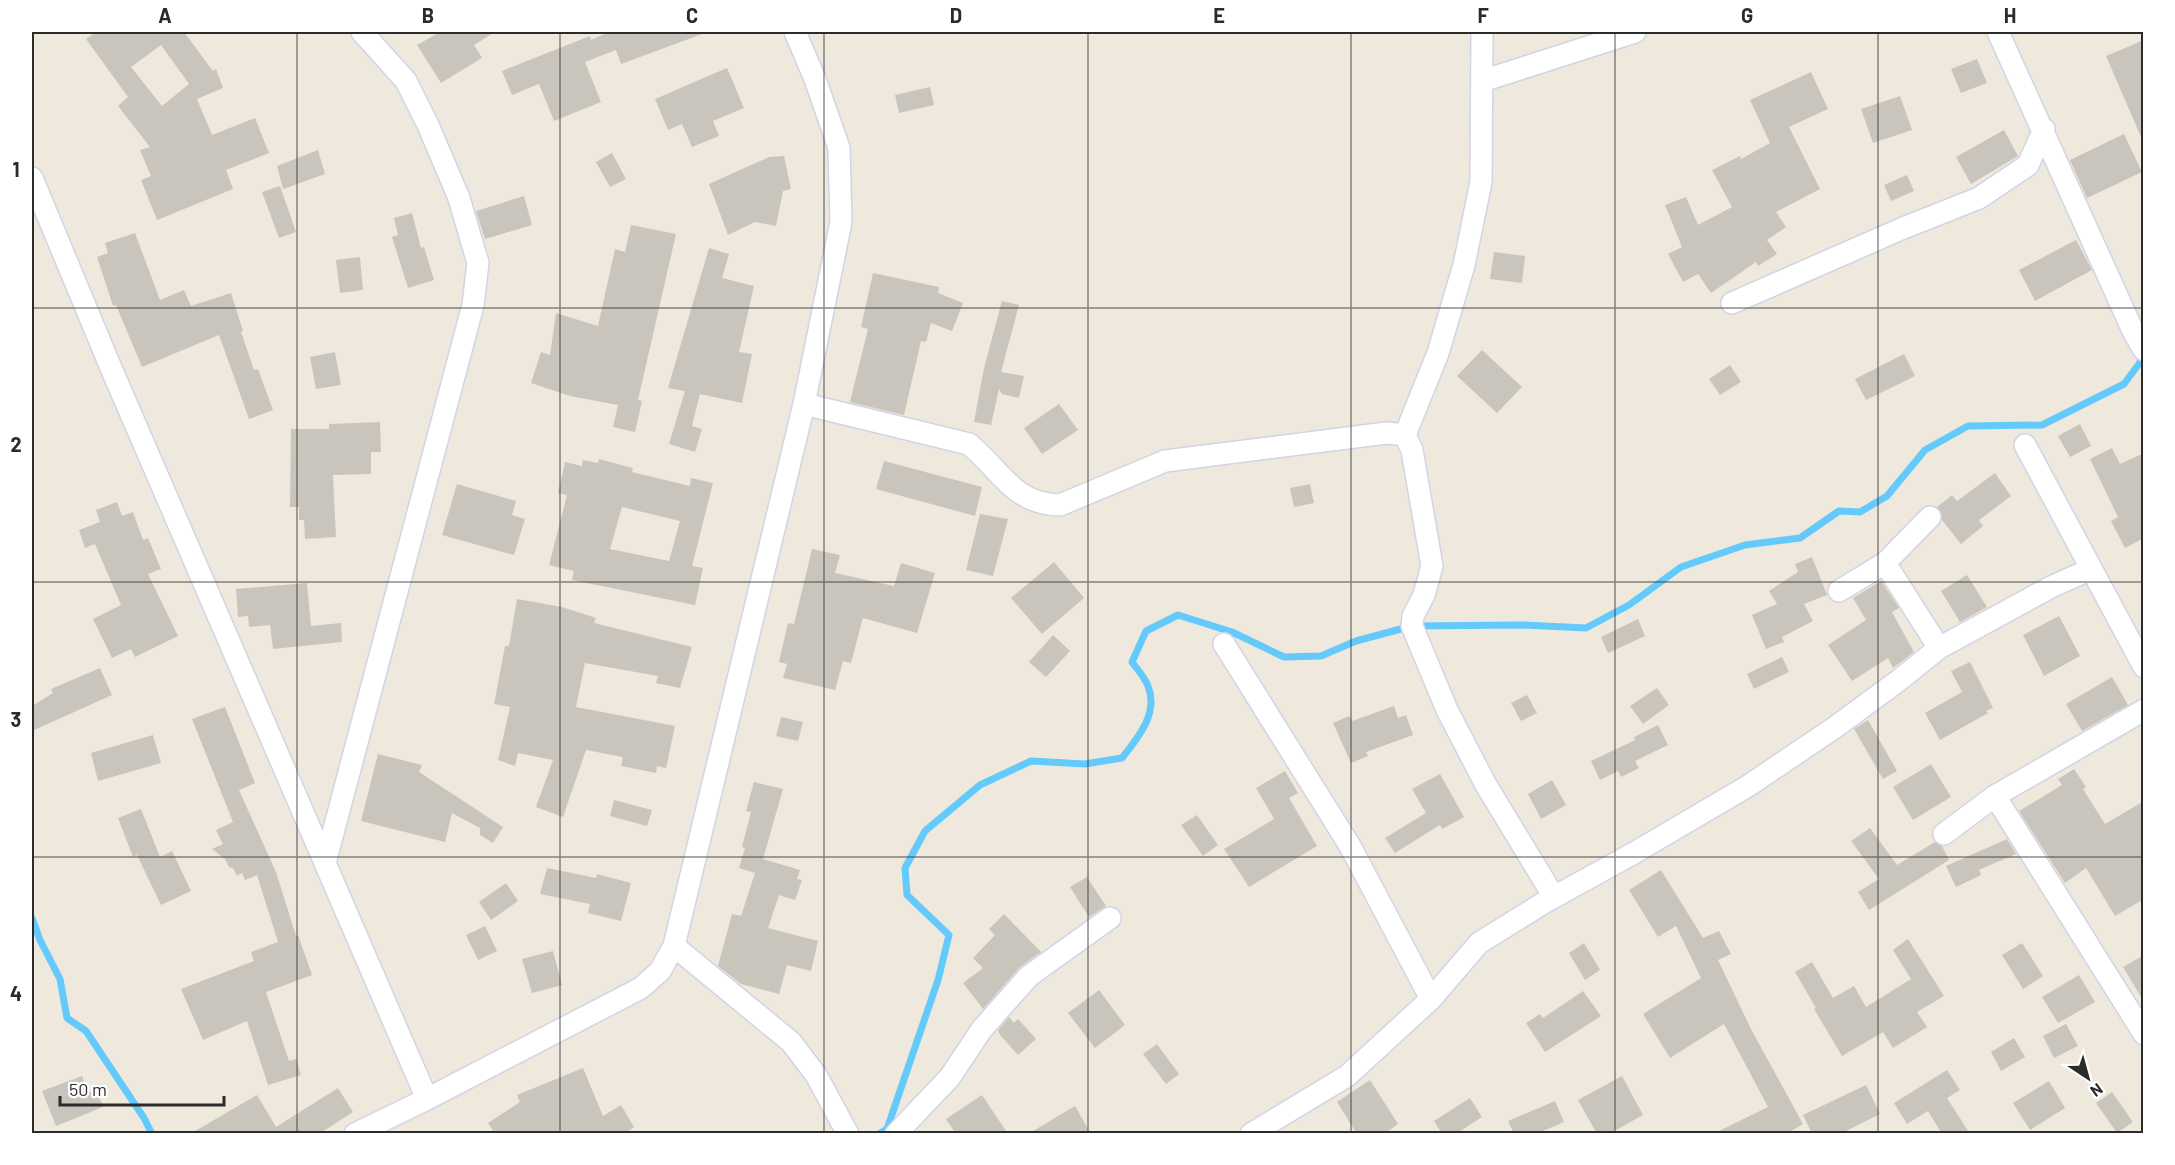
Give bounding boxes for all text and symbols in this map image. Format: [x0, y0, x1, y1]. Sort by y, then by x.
text: A [158, 3, 172, 27]
text: B [422, 3, 434, 27]
text: C [686, 3, 698, 27]
text: D [950, 3, 962, 27]
text: E [1213, 3, 1225, 27]
text: F [1477, 3, 1489, 27]
text: G [1741, 3, 1753, 27]
text: H [2004, 3, 2016, 27]
text: 1 [12, 157, 20, 181]
text: 2 [10, 432, 22, 456]
text: 3 [11, 707, 21, 731]
text: 4 [10, 981, 22, 1005]
north arrow [2058, 1048, 2118, 1108]
scale bar [60, 1069, 224, 1107]
text: 50 m [69, 1078, 107, 1100]
text: N [2087, 1080, 2107, 1101]

